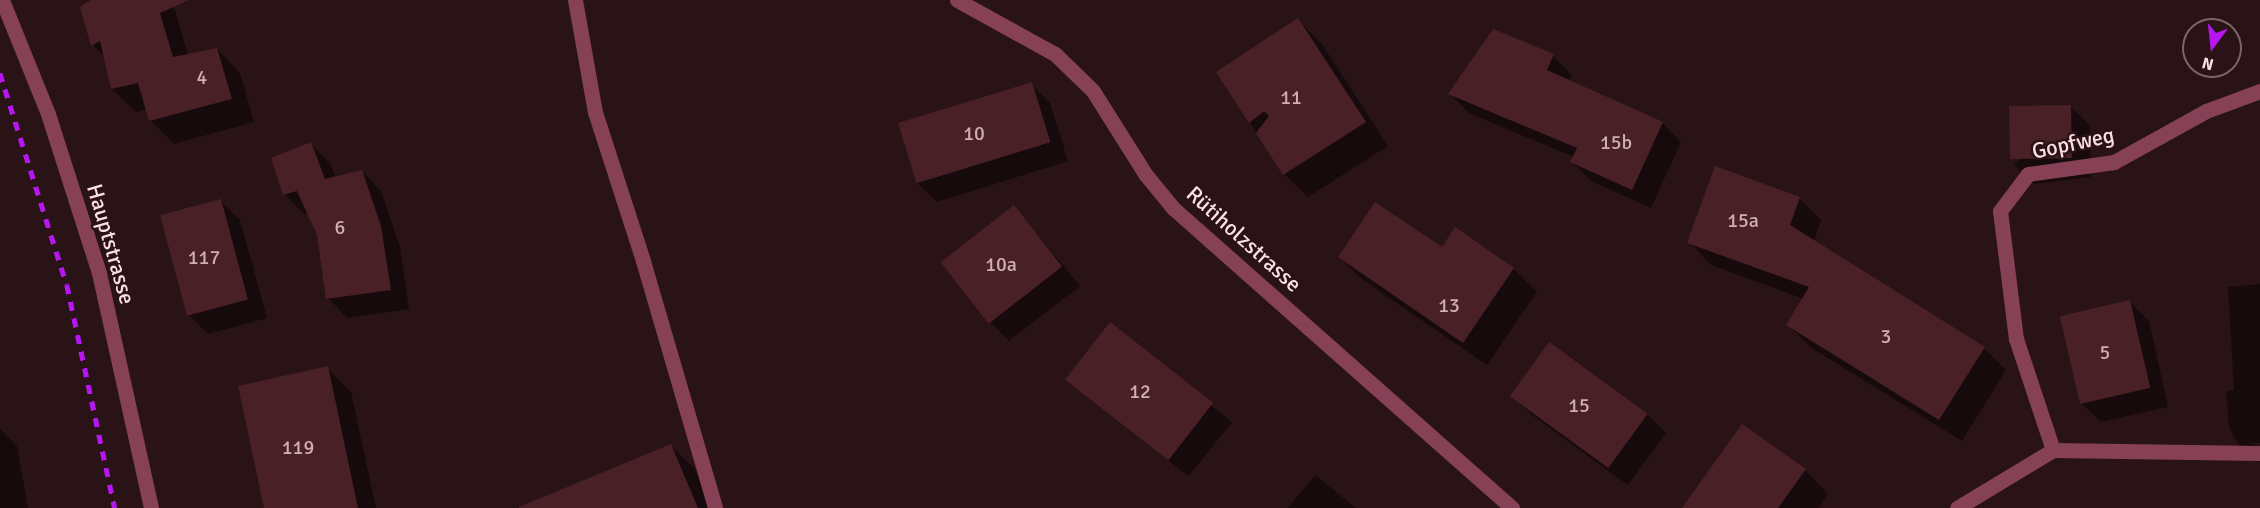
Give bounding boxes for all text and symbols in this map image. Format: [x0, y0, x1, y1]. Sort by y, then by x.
north arrow [2182, 18, 2242, 78]
text: N [2200, 52, 2216, 75]
house number: 4 [197, 65, 207, 89]
house number: 11 [1280, 85, 1302, 109]
house number: 10 [963, 121, 985, 145]
street label: Gopfweg [2029, 121, 2117, 165]
house number: 15b [1600, 130, 1632, 154]
street label: Hauptstrasse [81, 181, 141, 307]
street label: Rütiholzstrasse [1181, 181, 1307, 297]
house number: 15a [1727, 208, 1759, 232]
house number: 6 [335, 215, 345, 239]
house number: 117 [188, 245, 220, 269]
house number: 10a [985, 252, 1017, 276]
house number: 13 [1438, 293, 1460, 317]
house number: 3 [1881, 324, 1891, 348]
house number: 5 [2100, 340, 2110, 364]
house number: 12 [1129, 379, 1151, 403]
house number: 15 [1568, 393, 1590, 417]
house number: 119 [282, 435, 314, 459]

